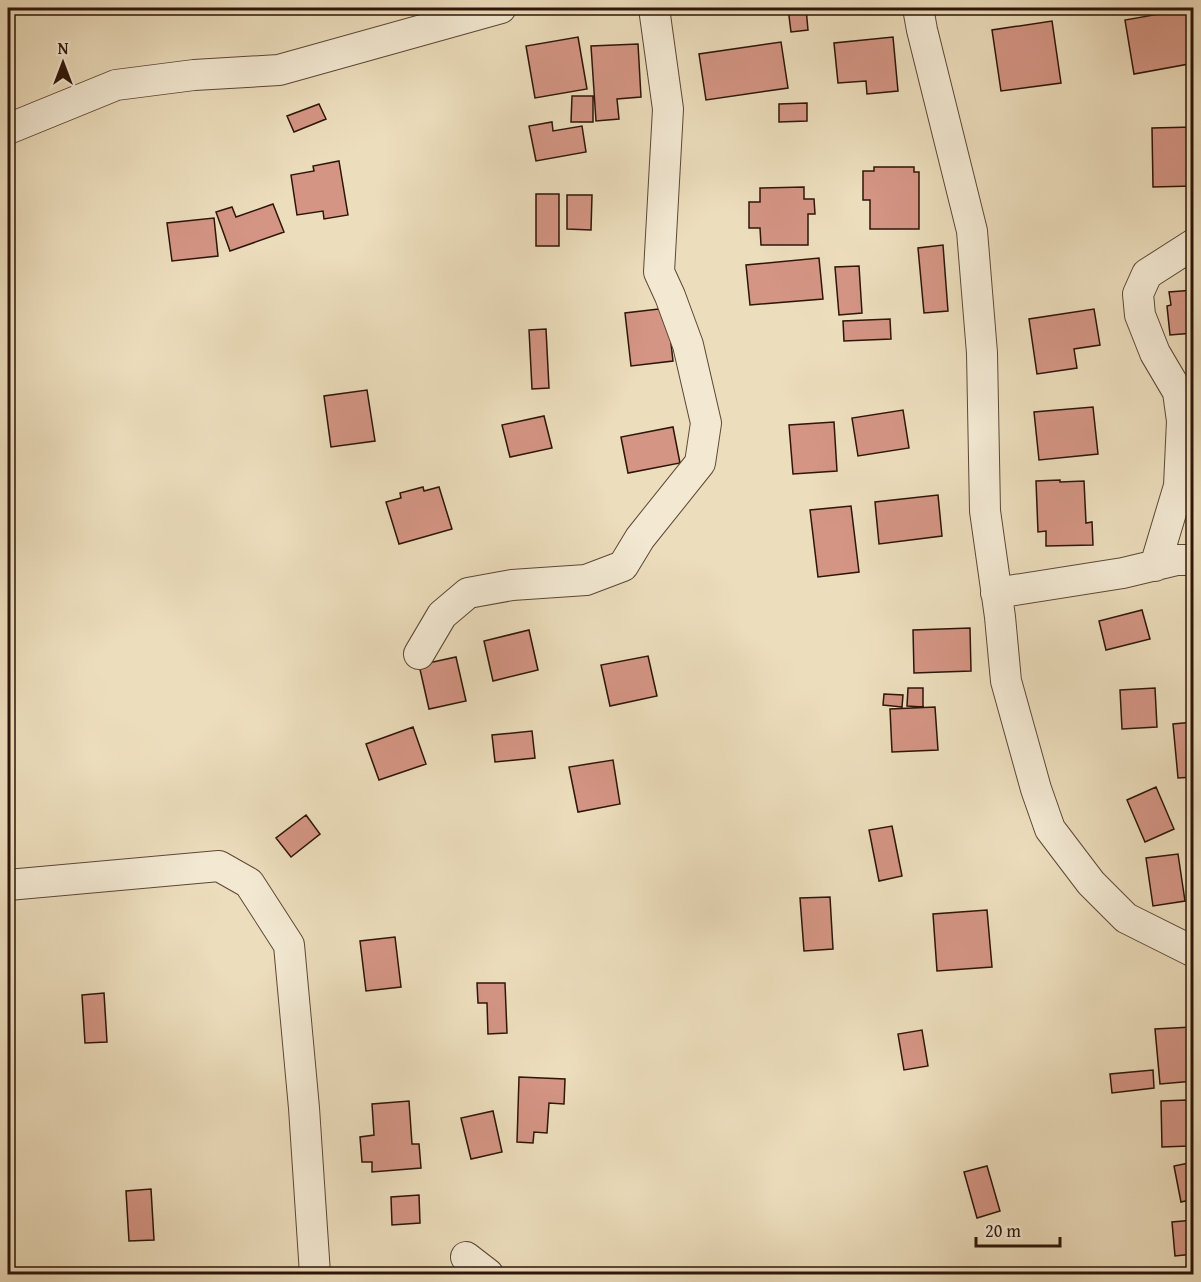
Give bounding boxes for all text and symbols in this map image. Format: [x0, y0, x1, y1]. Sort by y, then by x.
north arrow [33, 33, 93, 93]
text: N [58, 36, 69, 60]
scale bar [976, 1210, 1060, 1248]
text: 20 m [985, 1217, 1021, 1244]

